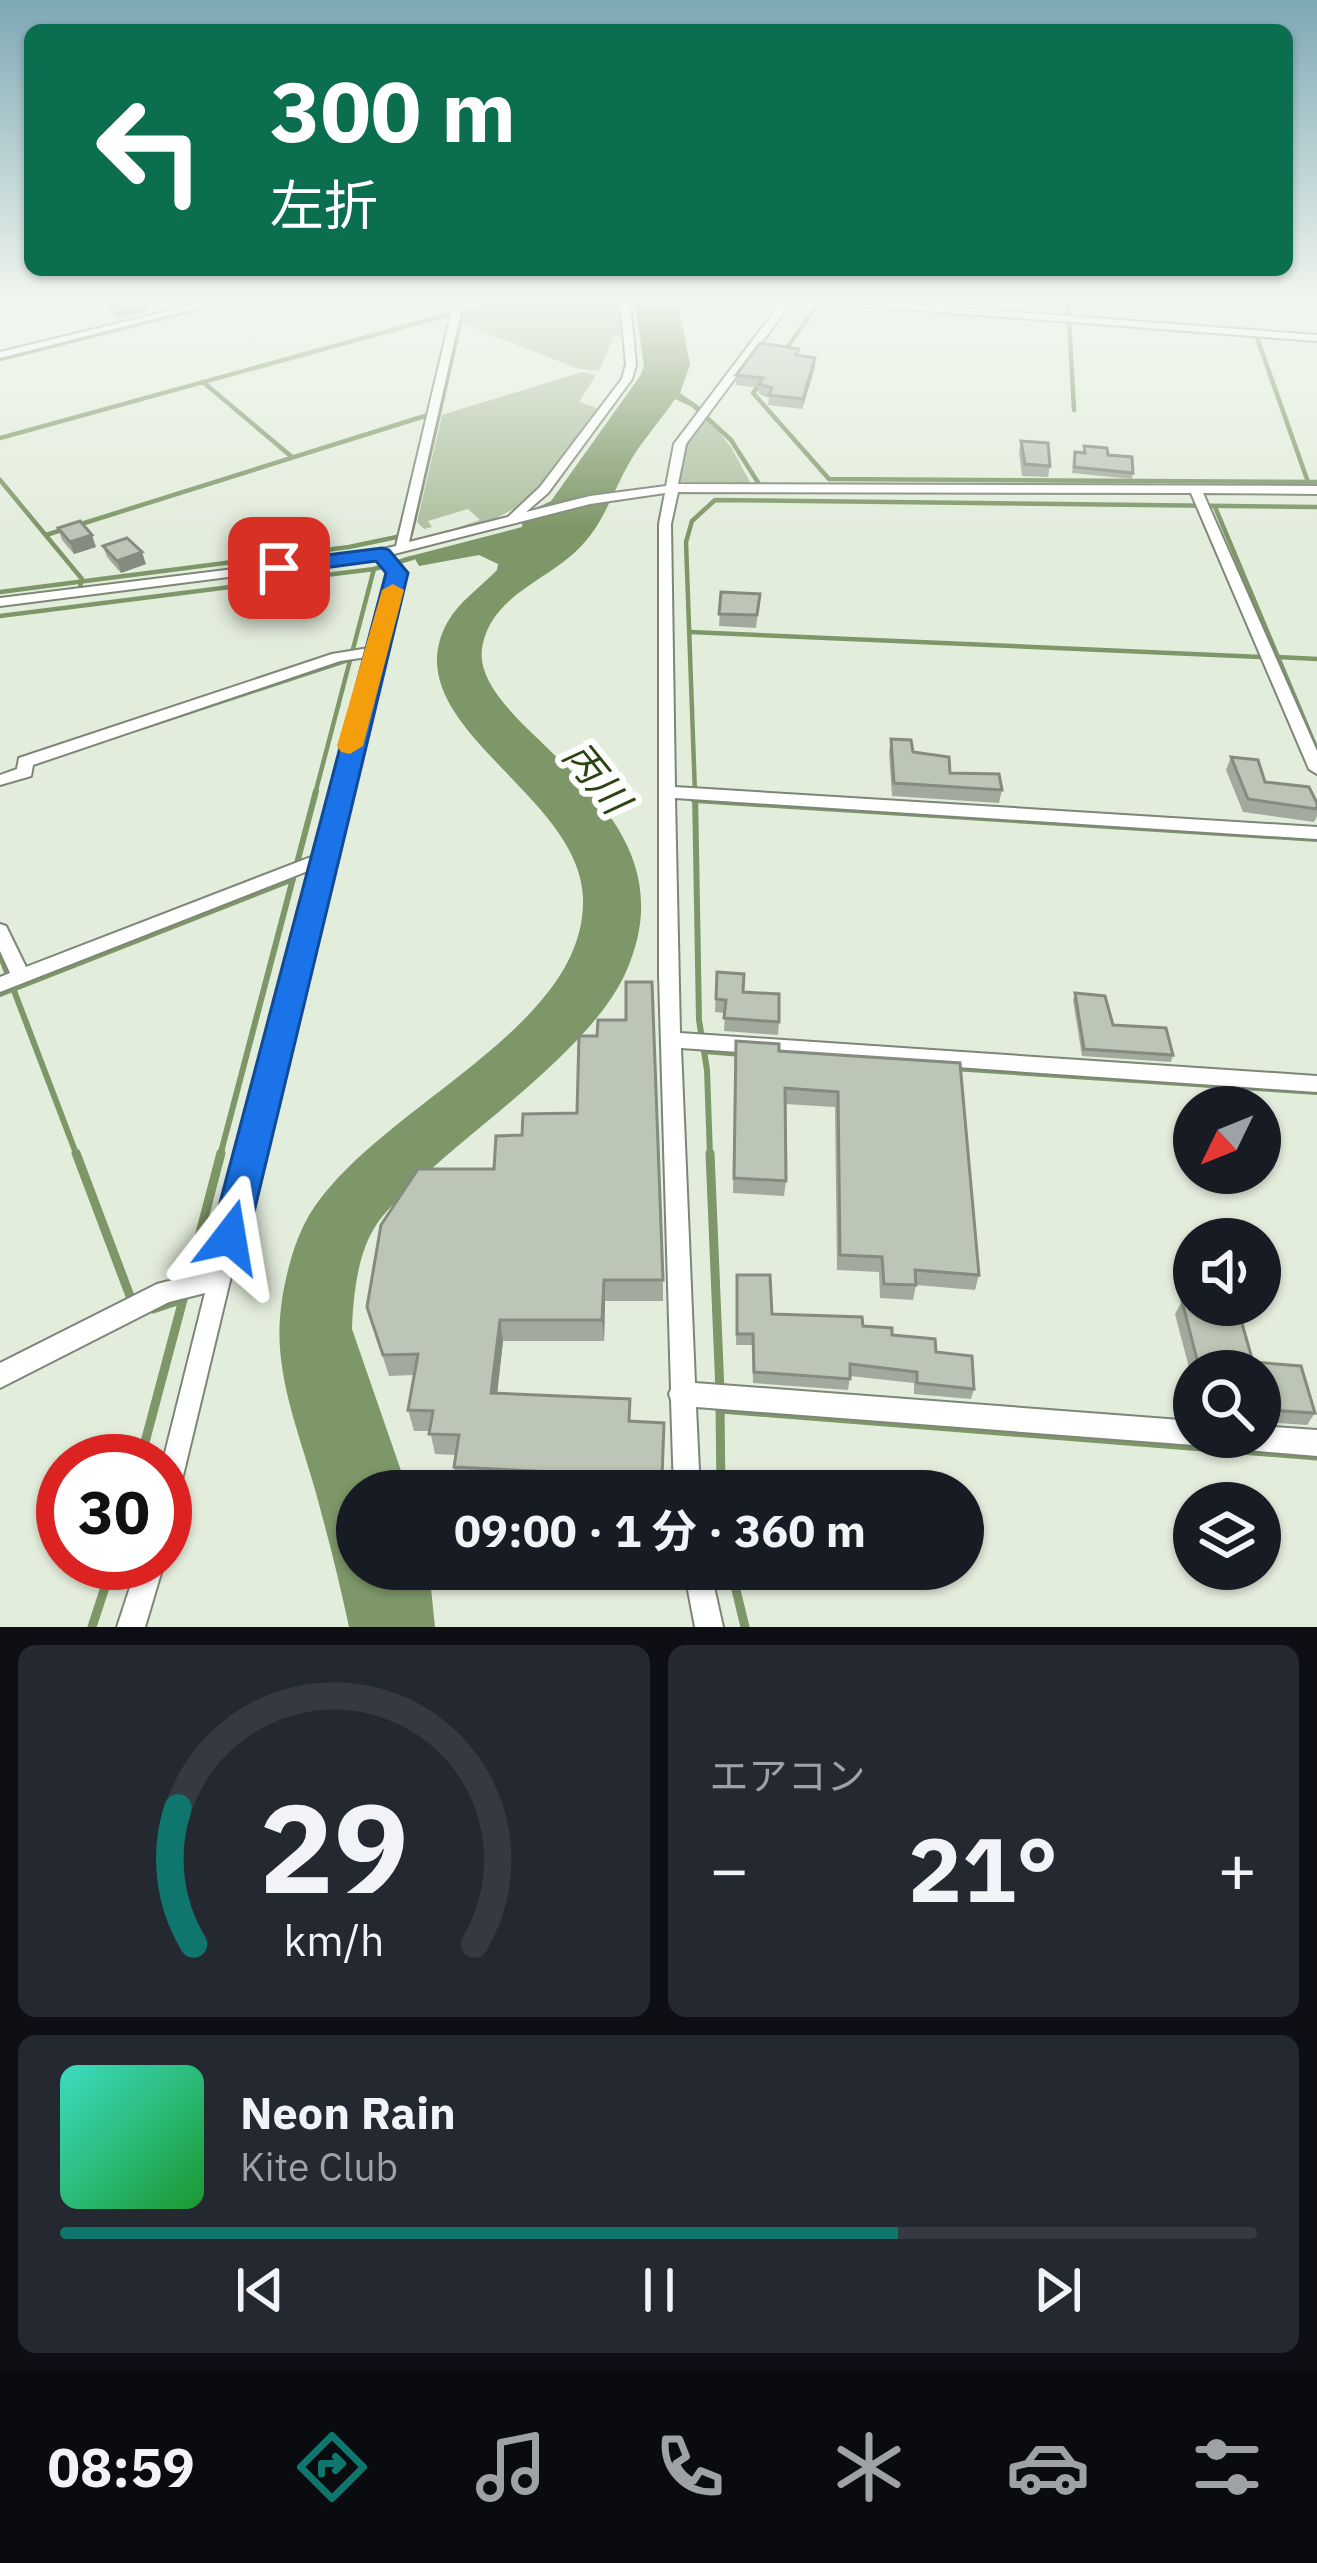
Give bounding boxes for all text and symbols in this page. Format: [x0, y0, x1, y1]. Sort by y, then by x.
text: 300 m [270, 56, 516, 165]
icon: left [72, 72, 228, 228]
text: 左折 [270, 170, 378, 240]
pin [228, 517, 330, 619]
icon: arrive [246, 535, 312, 601]
water label: 丙川 [553, 731, 644, 826]
north arrow [1173, 1086, 1281, 1194]
map controls [1173, 1086, 1281, 1590]
position arrow [167, 1174, 293, 1300]
button: sound [1173, 1218, 1281, 1326]
button: search [1173, 1350, 1281, 1458]
speed limit sign: 30 [36, 1434, 192, 1590]
button: layers [1173, 1482, 1281, 1590]
text: 09:00 · 1 分 · 360 m [454, 1501, 866, 1559]
text: エアコン [710, 1750, 866, 1801]
text: 29 [259, 1765, 409, 1927]
text: 21° [908, 1810, 1058, 1927]
text: − [710, 1825, 749, 1911]
text: + [1217, 1825, 1257, 1911]
text: km/h [283, 1912, 384, 1968]
text: Neon Rain [240, 2083, 456, 2141]
text: Kite Club [240, 2141, 398, 2192]
icon: previous [227, 2257, 293, 2323]
icon: pause [626, 2257, 692, 2323]
icon: next [1025, 2257, 1091, 2323]
icon: directions [290, 2425, 374, 2509]
icon: music [469, 2425, 553, 2509]
icon: phone [648, 2425, 732, 2509]
icon: climate [827, 2425, 911, 2509]
icon: car [1006, 2425, 1090, 2509]
icon: filters [1185, 2425, 1269, 2509]
text: 08:59 [48, 2432, 195, 2502]

